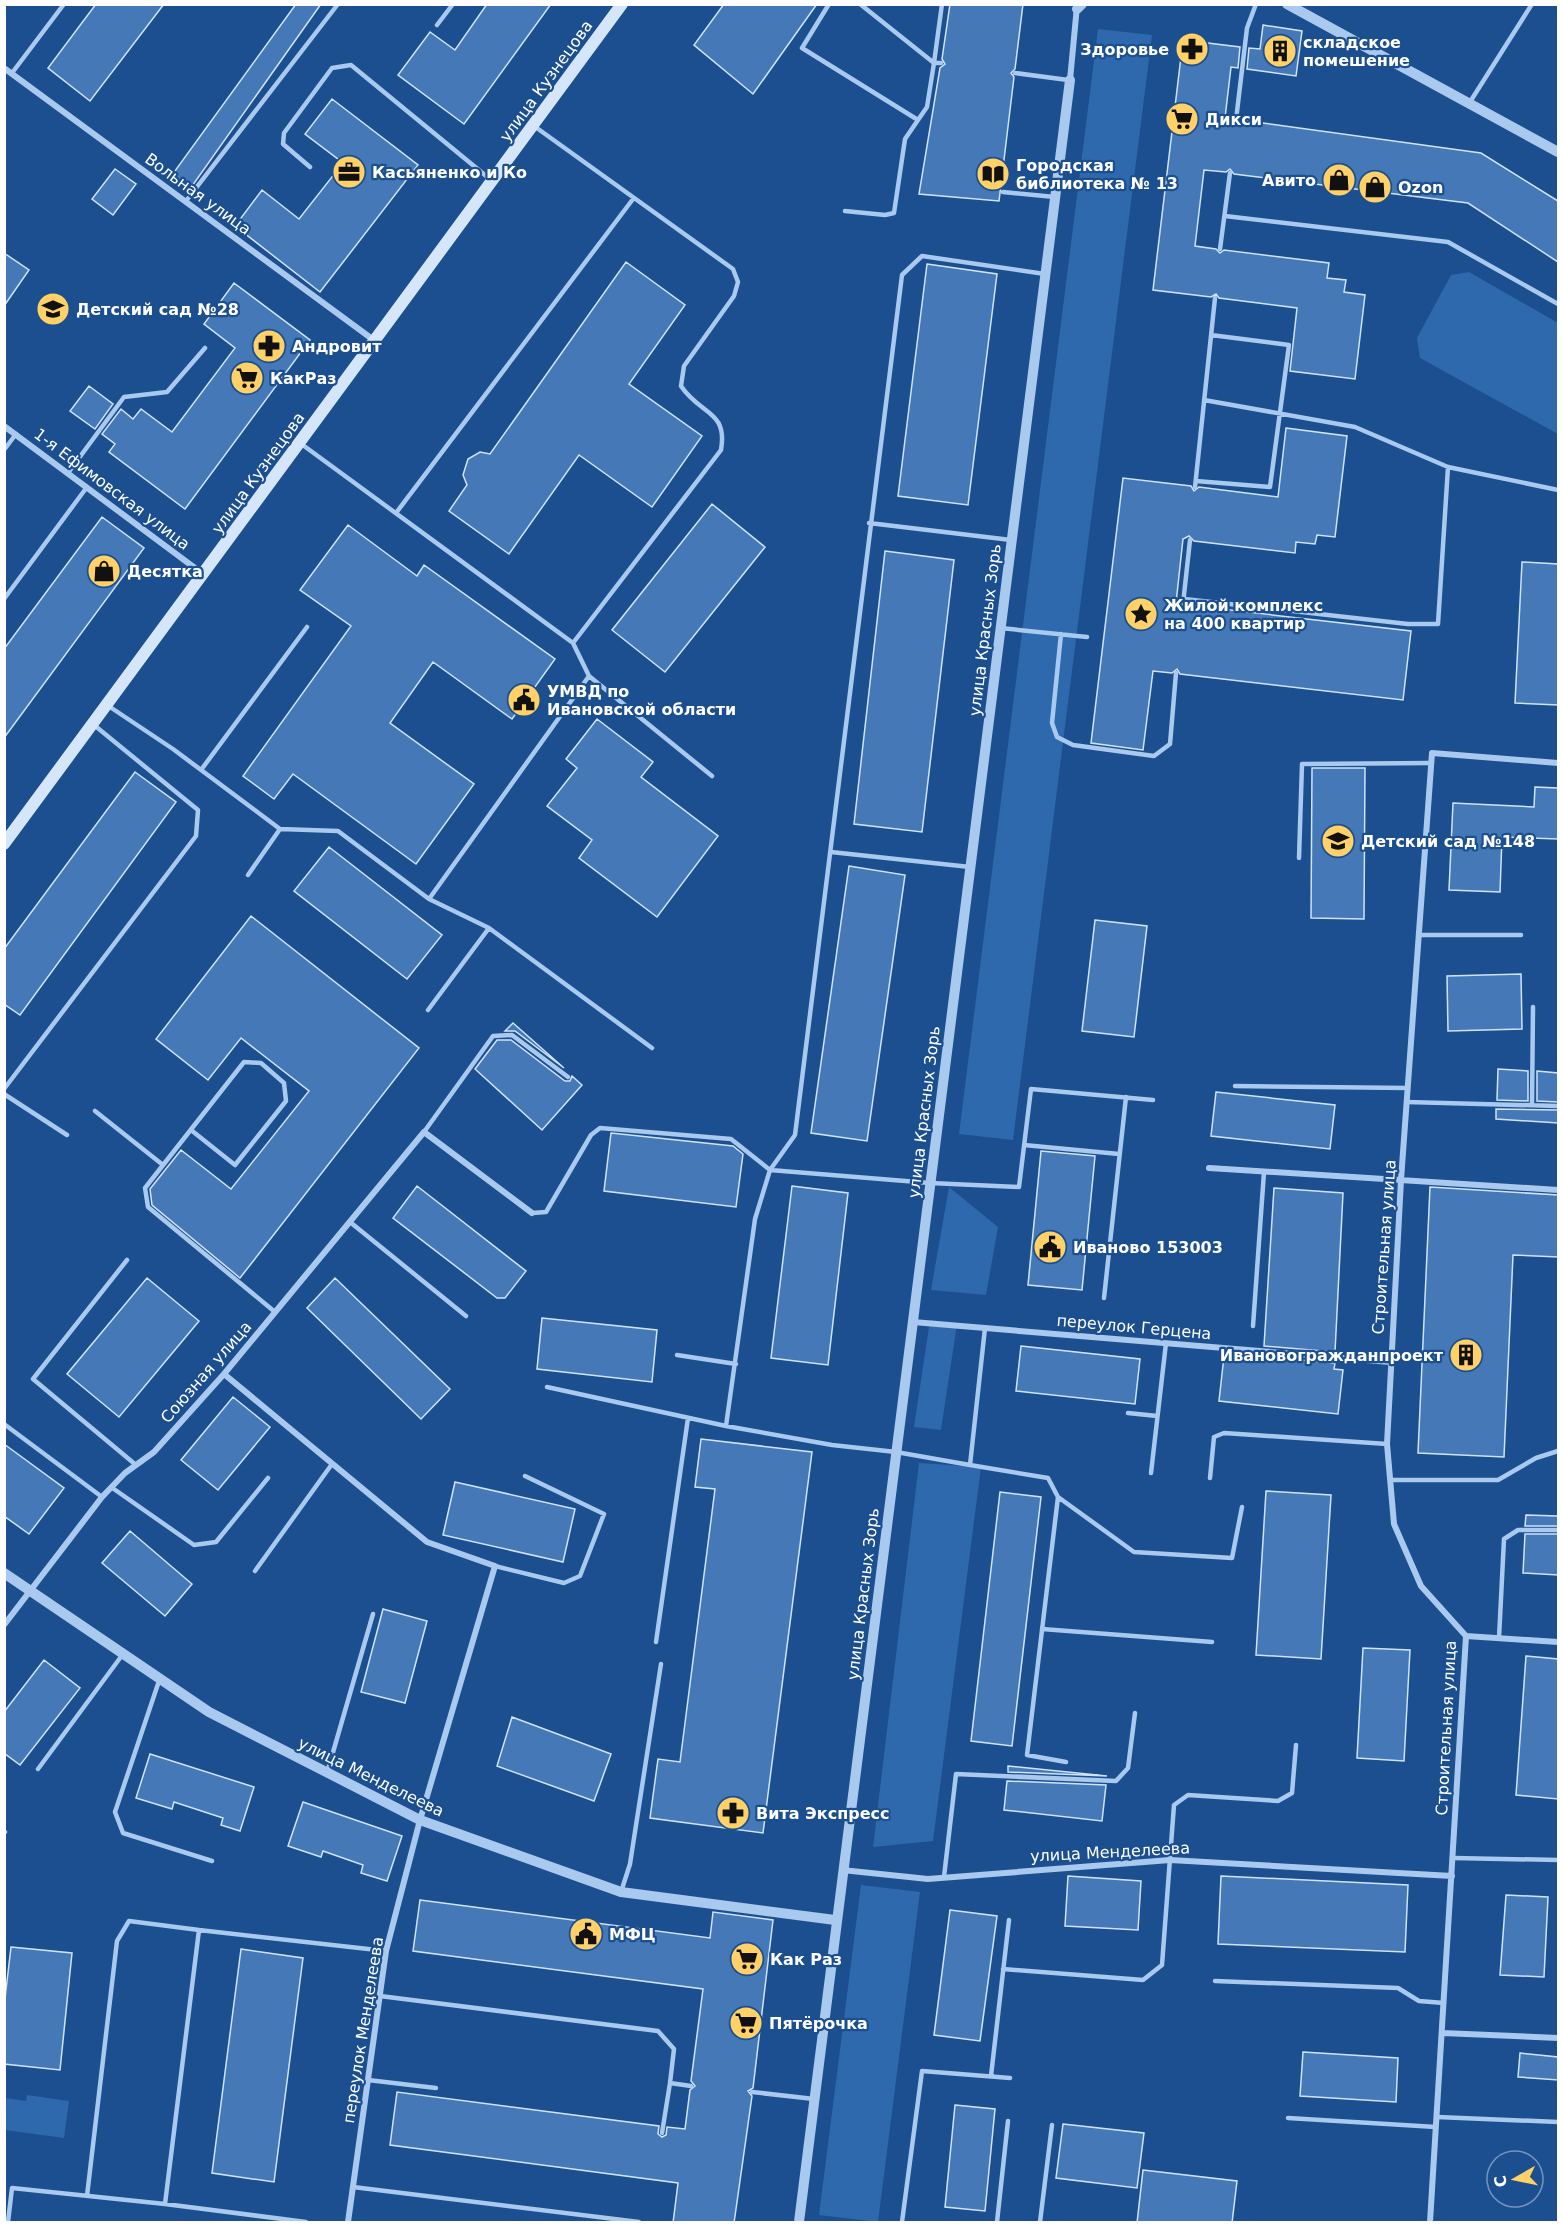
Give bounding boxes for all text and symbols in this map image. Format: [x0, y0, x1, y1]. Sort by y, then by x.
street label: улица Кузнецова [496, 17, 596, 145]
pharmacy icon: Здоровье [1174, 31, 1210, 67]
building icon: складское помешение [1262, 33, 1298, 69]
place label: складское помешение [1303, 33, 1410, 70]
place label: Здоровье [1080, 40, 1169, 59]
supermarket icon: Дикси [1164, 101, 1200, 137]
place label: Дикси [1205, 110, 1262, 129]
street label: Вольная улица [141, 149, 255, 239]
office icon: Касьяненко и Ко [331, 154, 367, 190]
library icon: Городская библиотека № 13 [975, 156, 1011, 192]
place label: Городская библиотека № 13 [1016, 156, 1178, 193]
shop icon: Авито [1321, 162, 1357, 198]
place label: Касьяненко и Ко [372, 163, 527, 182]
shop icon: Ozon [1357, 169, 1393, 205]
place label: Авито [1262, 171, 1316, 190]
place label: Ozon [1398, 178, 1443, 197]
school or university icon: Детский сад №28 [35, 291, 71, 327]
place label: Детский сад №28 [76, 300, 239, 319]
pharmacy icon: Андровит [251, 328, 287, 364]
place label: Андровит [292, 337, 382, 356]
supermarket icon: КакРаз [229, 360, 265, 396]
place label: КакРаз [270, 369, 337, 388]
street label: улица Кузнецова [208, 409, 308, 537]
street label: 1-я Ефимовская улица [30, 424, 194, 554]
street label: улица Красных Зорь [965, 543, 1005, 717]
shop icon: Десятка [86, 553, 122, 589]
place label: Десятка [127, 562, 203, 581]
place icon: Жилой комплекс на 400 квартир [1123, 596, 1159, 632]
place label: Жилой комплекс на 400 квартир [1164, 596, 1323, 633]
public building icon: УМВД по Ивановской области [506, 682, 542, 718]
place label: УМВД по Ивановской области [547, 682, 736, 719]
school or university icon: Детский сад №148 [1320, 823, 1356, 859]
place label: Детский сад №148 [1361, 832, 1535, 851]
street label: улица Красных Зорь [904, 1025, 944, 1199]
street label: Строительная улица [1368, 1159, 1400, 1335]
public building icon: Иваново 153003 [1032, 1229, 1068, 1265]
place label: Иваново 153003 [1073, 1238, 1223, 1257]
street label: переулок Герцена [1056, 1311, 1212, 1343]
street label: Союзная улица [157, 1317, 255, 1427]
building icon: Ивановогражданпроект [1448, 1337, 1484, 1373]
place label: Ивановогражданпроект [1220, 1346, 1444, 1365]
street label: улица Красных Зорь [843, 1507, 883, 1681]
street label: Строительная улица [1432, 1640, 1460, 1816]
street label: улица Менделеева [295, 1733, 447, 1821]
pharmacy icon: Вита Экспресс [715, 1795, 751, 1831]
place label: Вита Экспресс [756, 1804, 889, 1823]
street label: улица Менделеева [1030, 1838, 1190, 1866]
public building icon: МФЦ [568, 1916, 604, 1952]
place label: МФЦ [609, 1925, 656, 1944]
street label: переулок Менделеева [339, 1935, 387, 2125]
supermarket icon: Как Раз [729, 1941, 765, 1977]
place label: Как Раз [770, 1950, 842, 1969]
supermarket icon: Пятёрочка [728, 2005, 764, 2041]
place label: Пятёрочка [769, 2014, 868, 2033]
north arrow [1485, 2149, 1545, 2209]
text: С [1490, 2174, 1511, 2189]

